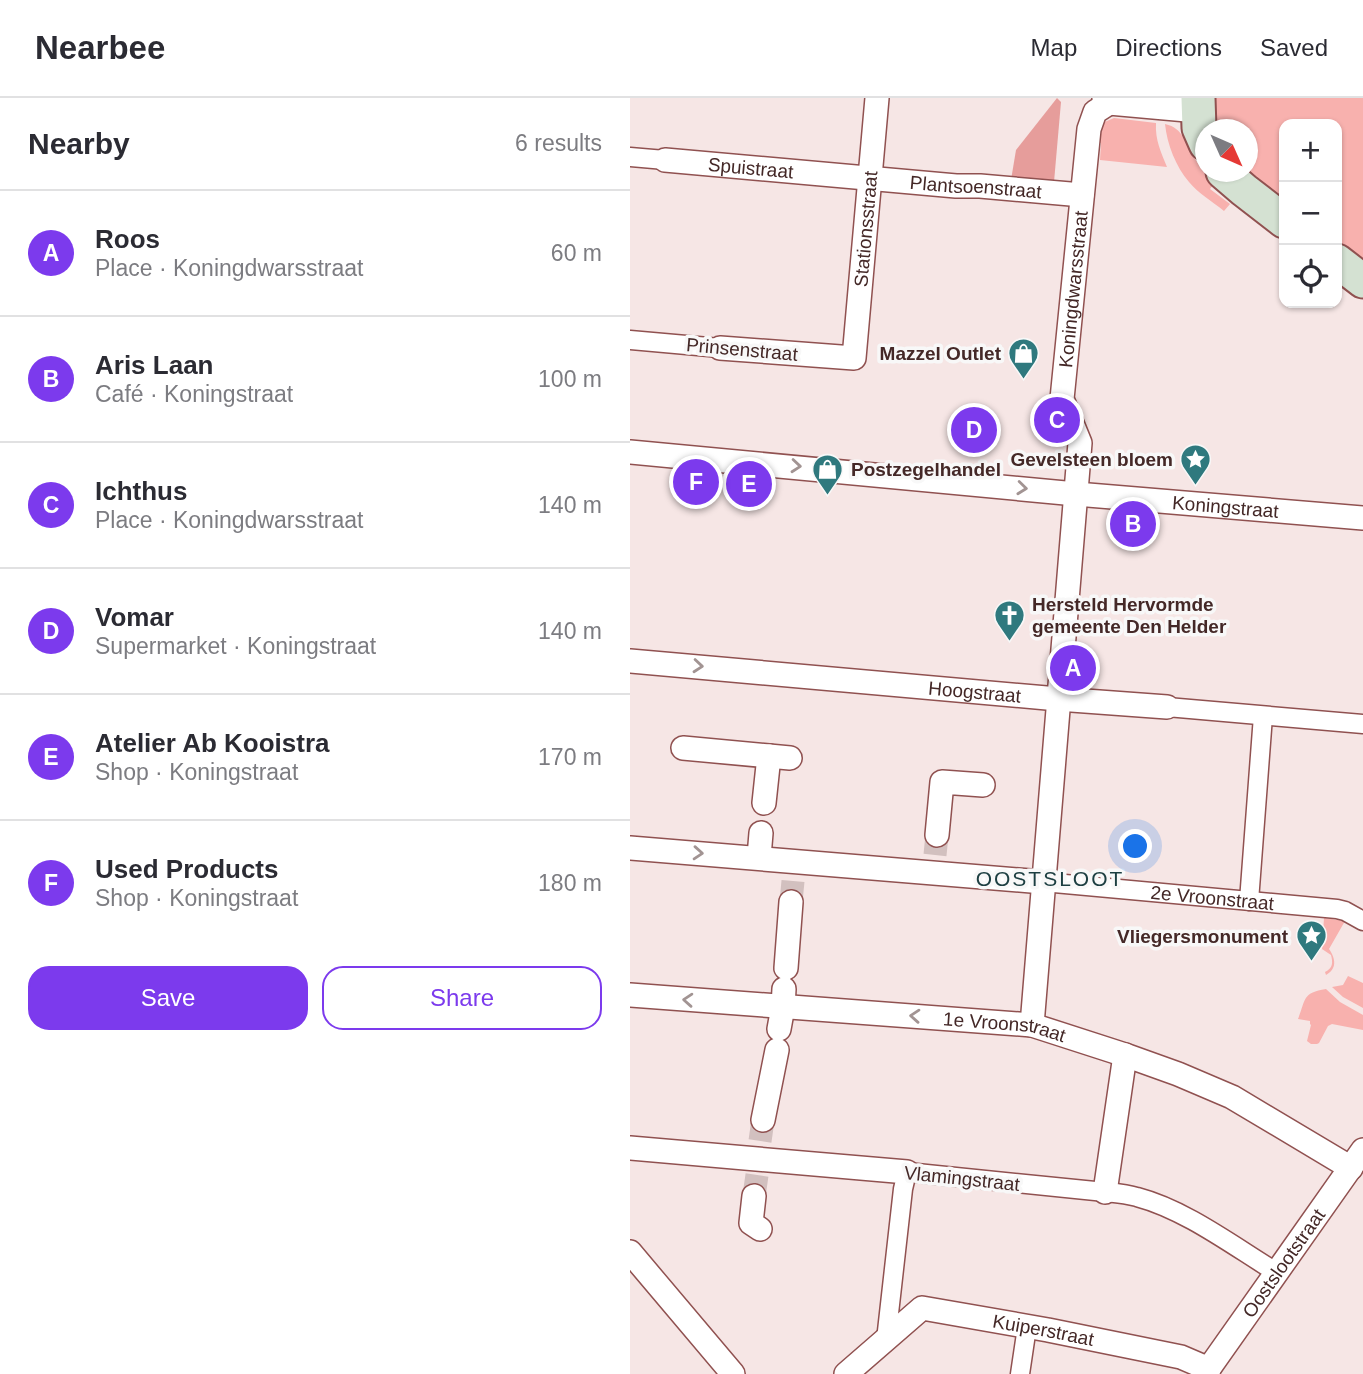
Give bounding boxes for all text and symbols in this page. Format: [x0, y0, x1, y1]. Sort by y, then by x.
text: Nearbee [35, 29, 165, 66]
text: Map [1031, 34, 1077, 61]
text: Directions [1115, 34, 1222, 61]
text: Saved [1260, 34, 1328, 61]
north arrow [1195, 119, 1258, 182]
map controls [1279, 119, 1342, 308]
button: + [1279, 119, 1342, 182]
text: Nearby [28, 127, 130, 160]
text: 6 results [515, 130, 602, 156]
street label: Spuistraat [707, 154, 795, 182]
street label: Stationsstraat [850, 169, 882, 288]
street label: Plantsoenstraat [909, 172, 1043, 202]
button: − [1279, 182, 1342, 245]
street label: Koningdwarsstraat [1055, 209, 1092, 369]
text: Roos [95, 224, 160, 254]
text: A [43, 240, 59, 266]
text: 60 m [551, 240, 602, 266]
button: locate [1279, 245, 1342, 308]
text: Place · Koningdwarsstraat [95, 255, 363, 281]
street label: Prinsenstraat [685, 334, 799, 365]
shop icon: Mazzel Outlet [1007, 336, 1041, 380]
place label: Mazzel Outlet [880, 343, 1002, 364]
text: Aris Laan [95, 350, 214, 380]
text: B [43, 366, 59, 392]
text: 100 m [538, 366, 602, 392]
text: Café · Koningstraat [95, 381, 293, 407]
pin: C [1034, 394, 1080, 446]
pin: D [951, 404, 997, 456]
place icon: Gevelsteen bloem [1179, 442, 1213, 486]
place label: Gevelsteen bloem [1010, 449, 1173, 470]
shop icon: Postzegelhandel [811, 452, 845, 496]
pin: F [673, 456, 719, 508]
pin: E [726, 458, 772, 510]
one-way arrow [790, 458, 801, 473]
place label: Postzegelhandel [851, 459, 1001, 480]
text: Ichthus [95, 476, 187, 506]
one-way arrow [1017, 480, 1028, 495]
text: C [43, 492, 59, 518]
text: 140 m [538, 492, 602, 518]
street label: Koningstraat [1171, 492, 1280, 522]
pin: B [1110, 498, 1156, 550]
text: Place · Koningdwarsstraat [95, 507, 363, 533]
place label: Hersteld Hervormde gemeente Den Helder [1032, 594, 1227, 637]
church icon: Hersteld Hervormde gemeente Den Helder [992, 598, 1026, 642]
text: Vomar [95, 602, 174, 632]
text: D [43, 618, 59, 644]
text: 140 m [538, 618, 602, 644]
text: Supermarket · Koningstraat [95, 633, 376, 659]
pin: A [1050, 642, 1096, 694]
one-way arrow [692, 659, 704, 674]
street label: Hoogstraat [927, 678, 1023, 707]
text: Atelier Ab Kooistra [95, 728, 330, 758]
text: E [43, 744, 59, 770]
text: 170 m [538, 744, 602, 770]
text: Shop · Koningstraat [95, 759, 298, 785]
your location [1118, 829, 1152, 863]
one-way arrow [693, 845, 704, 860]
text: Used Products [95, 854, 279, 884]
district label: OOSTSLOOT [976, 867, 1124, 890]
text: F [44, 870, 58, 896]
text: 180 m [538, 870, 602, 896]
street label: 2e Vroonstraat [1150, 882, 1276, 914]
text: Shop · Koningstraat [95, 885, 298, 911]
place icon: Vliegersmonument [1294, 919, 1328, 963]
place label: Vliegersmonument [1117, 926, 1289, 947]
button: Save [28, 966, 308, 1030]
button: Share [322, 966, 602, 1030]
one-way arrow [683, 993, 694, 1008]
street label: 1e Vroonstraat [942, 1008, 1069, 1046]
one-way arrow [909, 1009, 920, 1024]
street label: Vlamingstraat [903, 1162, 1022, 1195]
street label: Oostslootstraat [1238, 1204, 1330, 1321]
street label: Kuiperstraat [991, 1311, 1096, 1350]

